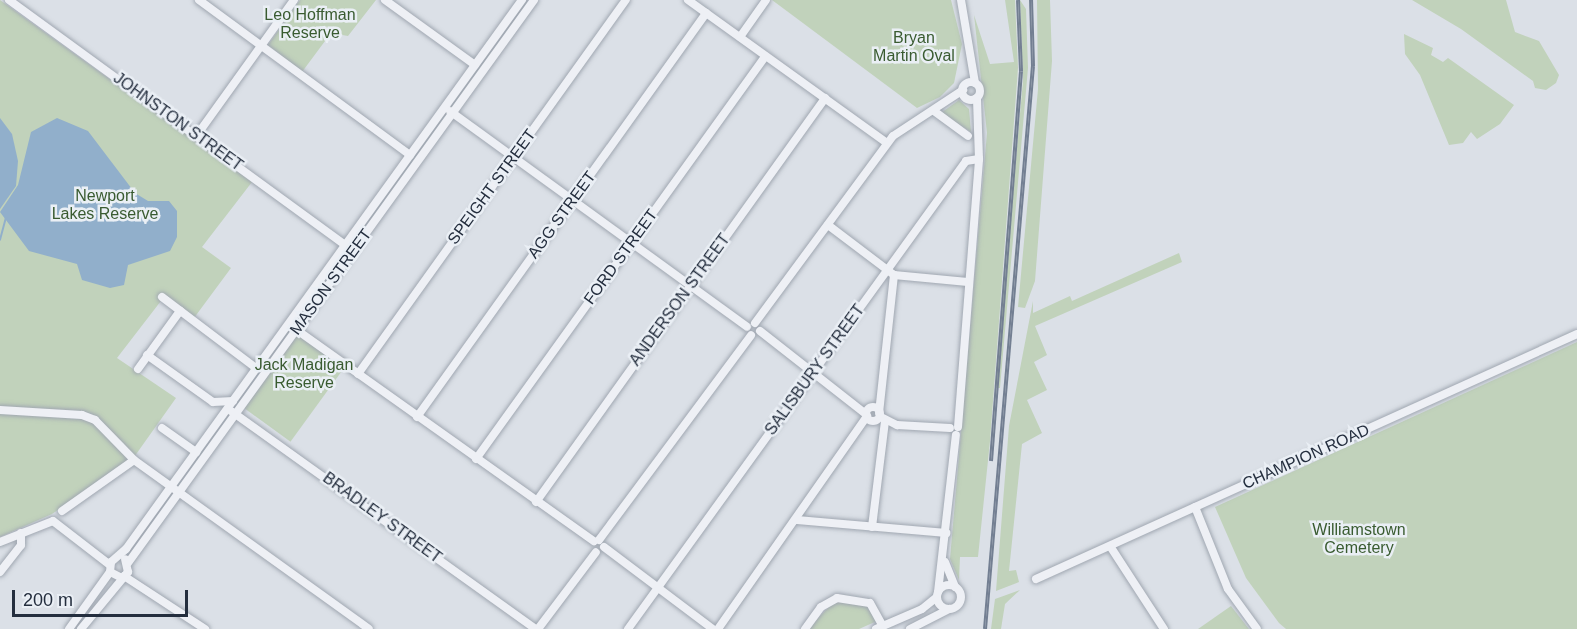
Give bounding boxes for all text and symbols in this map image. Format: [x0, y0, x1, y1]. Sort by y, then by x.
park label: Leo Hoffman Reserve [264, 5, 356, 43]
park label: Bryan Martin Oval [873, 28, 955, 66]
street label: JOHNSTON STREET [110, 69, 246, 175]
street label: SPEIGHT STREET [444, 126, 540, 248]
street label: AGG STREET [524, 168, 600, 262]
park label: Newport Lakes Reserve [52, 186, 158, 224]
street label: FORD STREET [580, 206, 662, 308]
street label: MASON STREET [286, 225, 376, 339]
street label: ANDERSON STREET [626, 230, 734, 370]
street label: SALISBURY STREET [761, 301, 869, 439]
park label: Jack Madigan Reserve [255, 355, 353, 393]
street label: CHAMPION ROAD [1240, 420, 1372, 494]
street label: BRADLEY STREET [319, 468, 445, 568]
park label: Williamstown Cemetery [1312, 520, 1406, 558]
scale bar [15, 578, 190, 616]
text: 200 m [23, 590, 73, 610]

